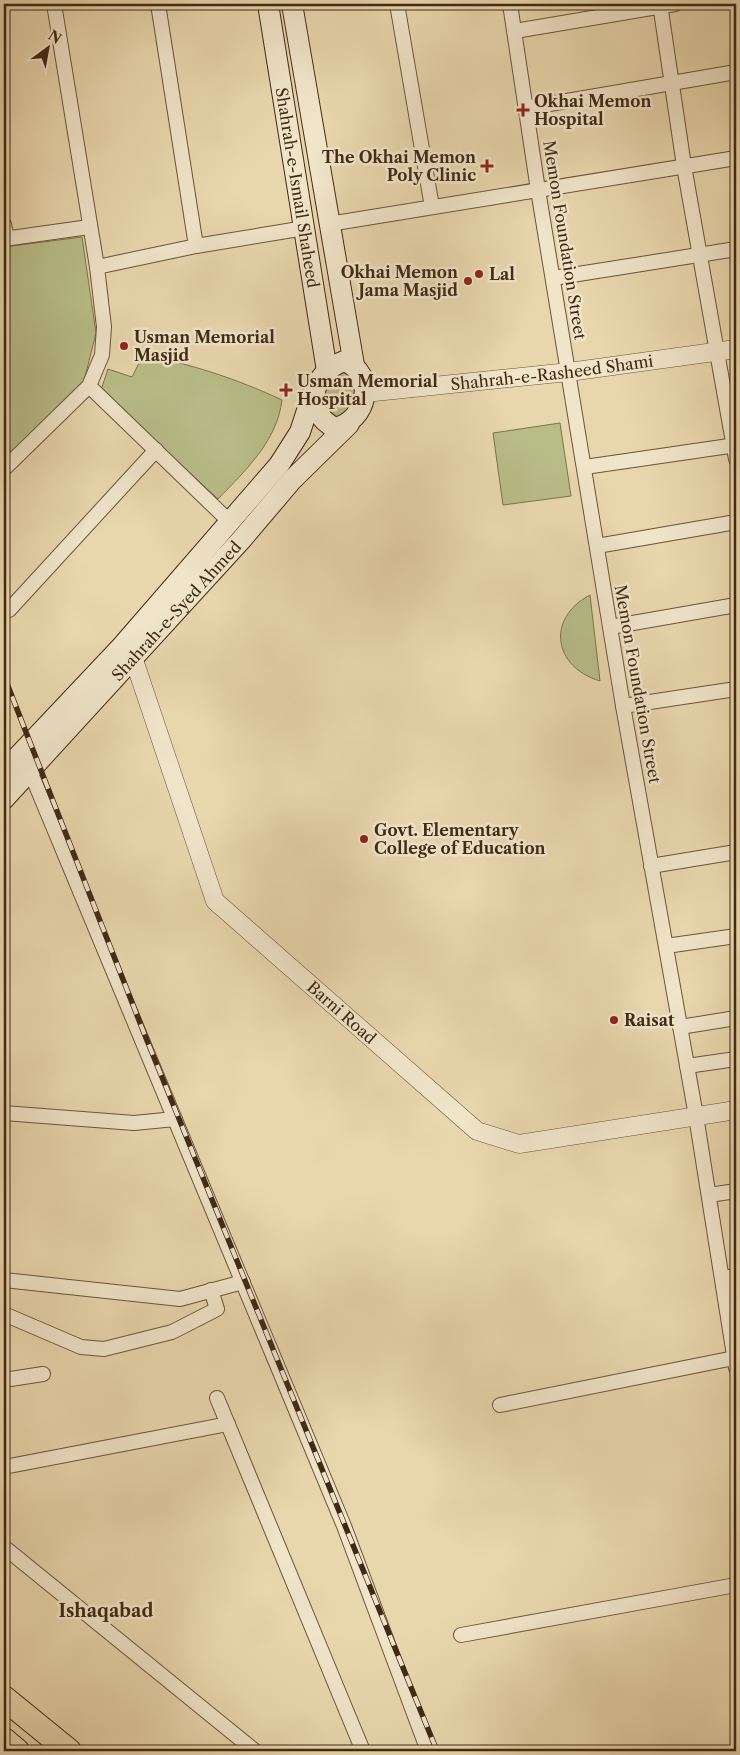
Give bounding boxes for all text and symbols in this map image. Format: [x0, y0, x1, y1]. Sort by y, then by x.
north arrow [22, 22, 72, 72]
text: N [45, 26, 65, 48]
street label: Shahrah-e-Ismail Shaheed [272, 86, 324, 290]
place label: Okhai Memon Hospital [534, 91, 651, 129]
marker: Okhai Memon Hospital [516, 103, 530, 117]
street label: Memon Foundation Street [539, 139, 591, 341]
place label: The Okhai Memon Poly Clinic [322, 147, 476, 185]
marker: The Okhai Memon Poly Clinic [480, 159, 494, 173]
place label: Okhai Memon Jama Masjid [341, 262, 458, 300]
place label: Lal [489, 264, 515, 284]
marker: Lal [473, 268, 485, 280]
marker: Okhai Memon Jama Masjid [462, 275, 474, 287]
place label: Usman Memorial Masjid [134, 327, 275, 365]
marker: Usman Memorial Masjid [118, 340, 130, 352]
street label: Shahrah-e-Rasheed Shami [450, 351, 654, 394]
place label: Usman Memorial Hospital [297, 371, 438, 409]
marker: Usman Memorial Hospital [279, 383, 293, 397]
street label: Shahrah-e-Syed Ahmed [107, 537, 245, 685]
street label: Memon Foundation Street [611, 583, 665, 785]
place label: Govt. Elementary College of Education [374, 820, 546, 858]
marker: Govt. Elementary College of Education [358, 833, 370, 845]
street label: Barni Road [303, 977, 381, 1048]
place label: Raisat [624, 1010, 675, 1030]
marker: Raisat [608, 1014, 620, 1026]
district label: Ishaqabad [59, 1600, 153, 1622]

